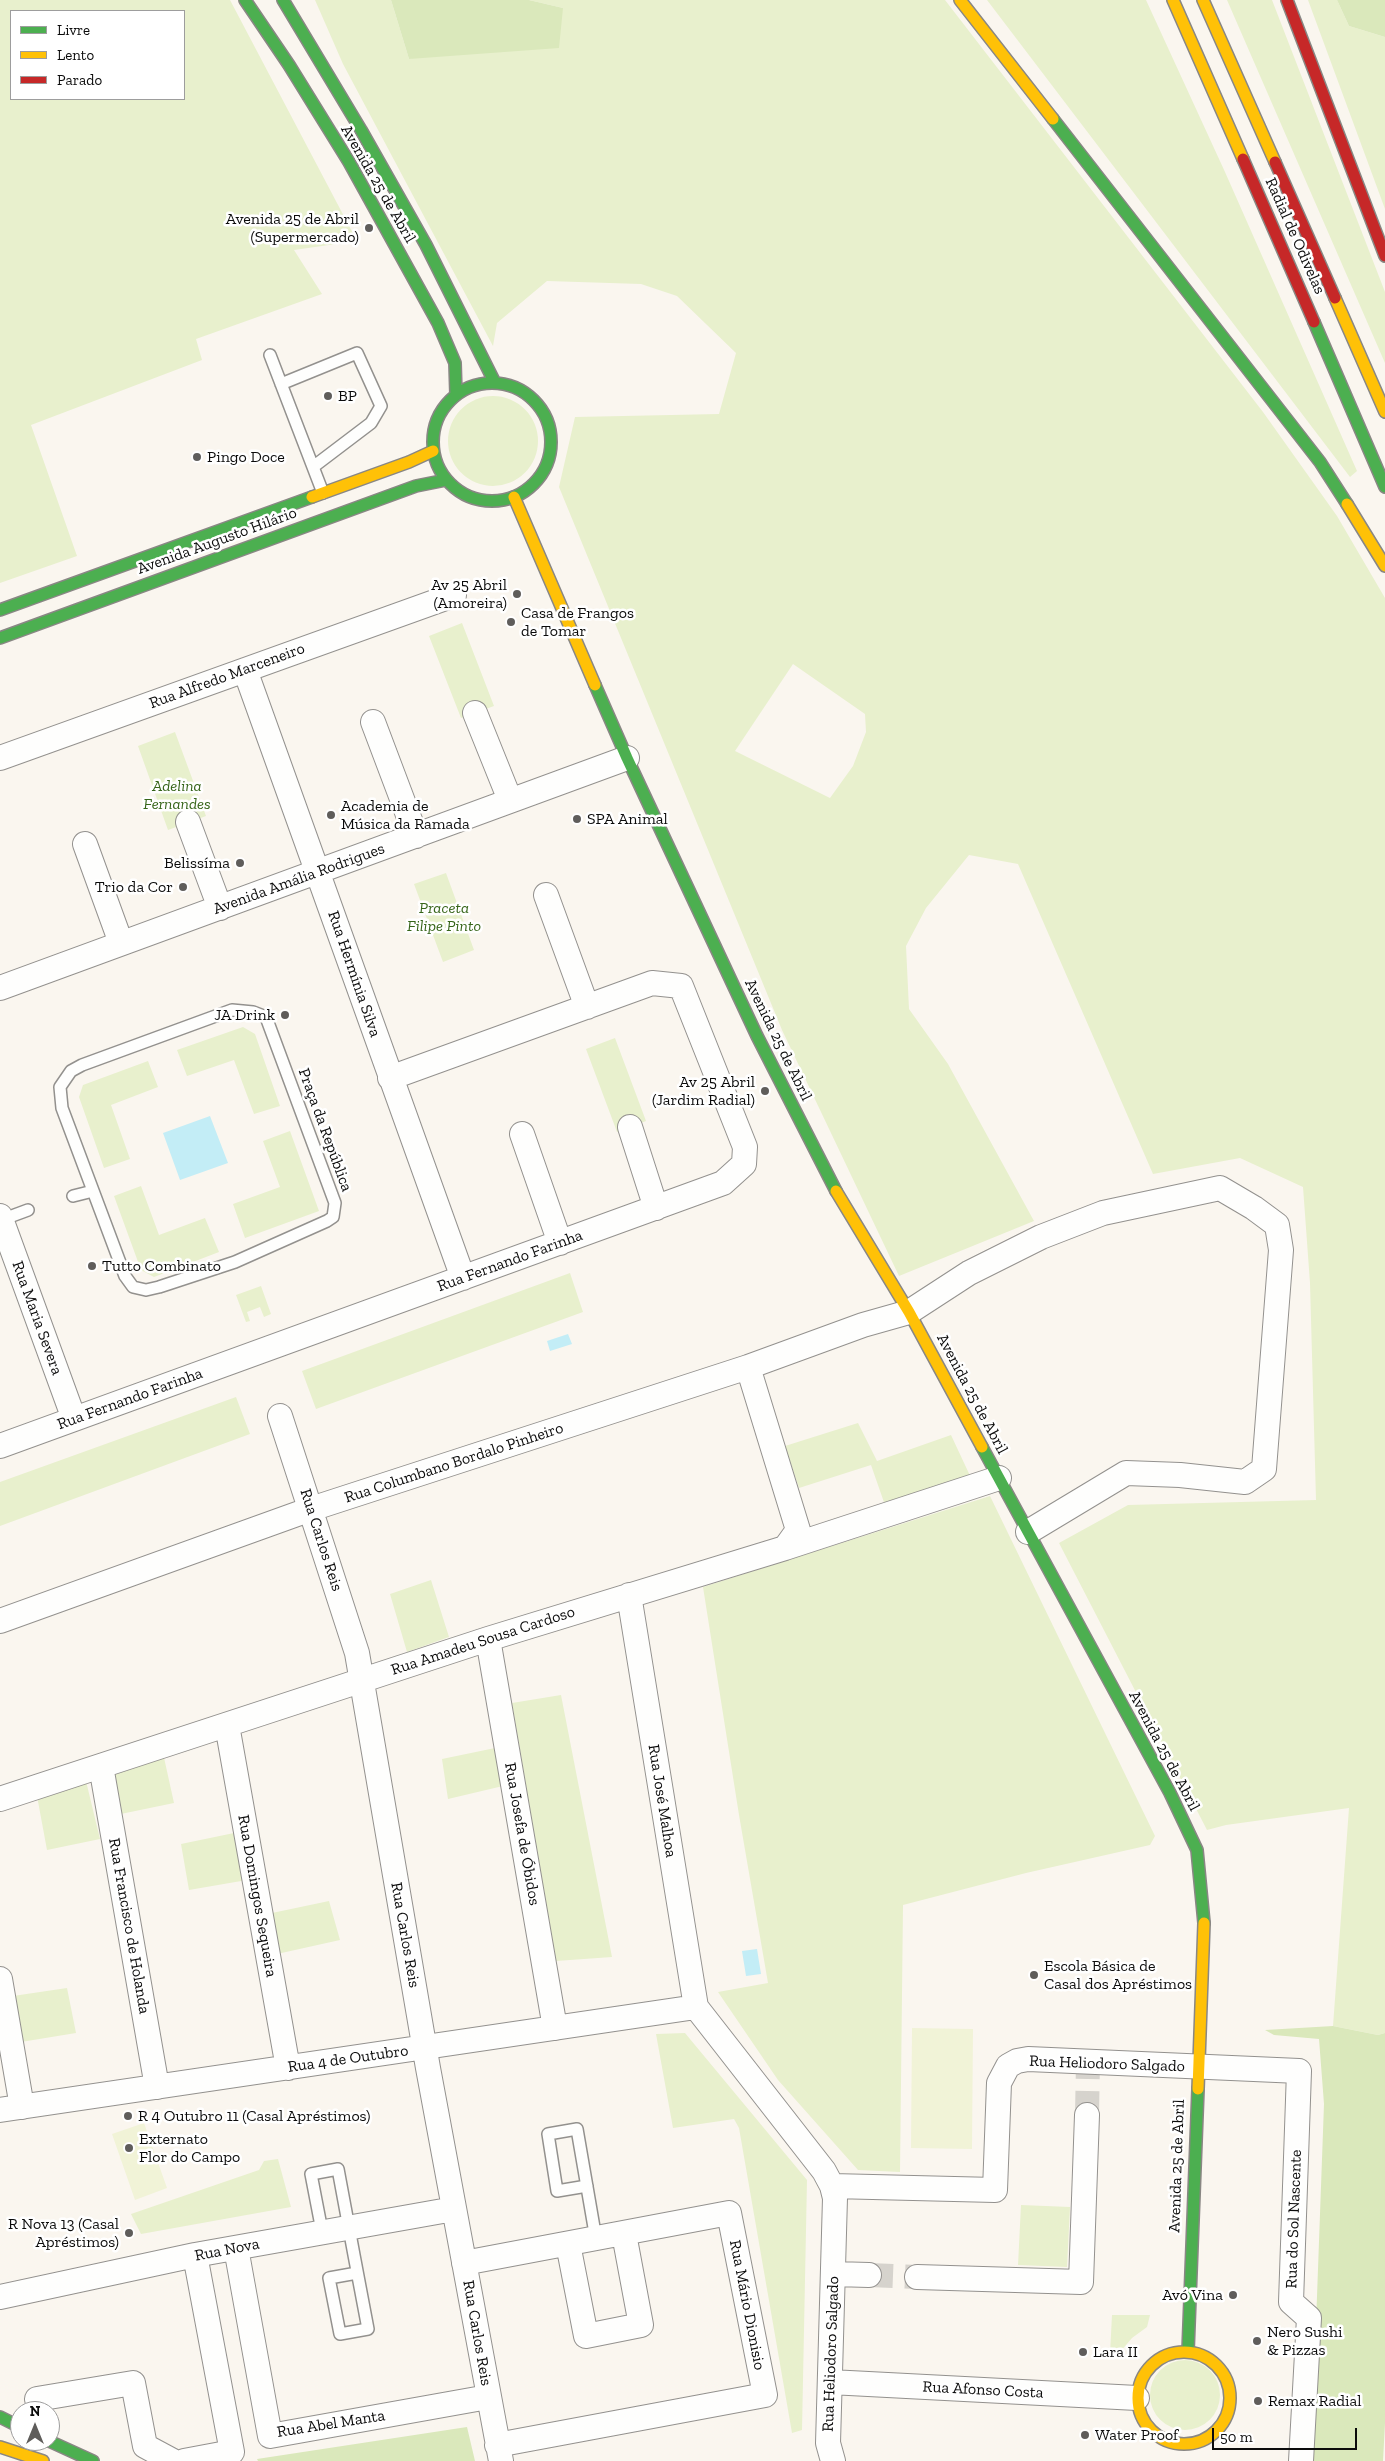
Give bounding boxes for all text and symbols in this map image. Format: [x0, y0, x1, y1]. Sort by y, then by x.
legend [10, 10, 185, 100]
text: Livre [57, 21, 90, 39]
text: Lento [57, 46, 94, 64]
text: Parado [57, 71, 102, 89]
street label: Avenida 25 de Abril [336, 122, 420, 246]
street label: Radial de Odivelas [1261, 175, 1329, 297]
place label: Avenida 25 de Abril (Supermercado) [226, 209, 359, 247]
marker: Avenida 25 de Abril (Supermercado) [363, 222, 375, 234]
place label: BP [338, 386, 357, 406]
marker: BP [322, 390, 334, 402]
place label: Pingo Doce [207, 447, 285, 467]
marker: Pingo Doce [191, 451, 203, 463]
street label: Avenida Augusto Hilário [135, 503, 299, 579]
place label: Av 25 Abril (Amoreira) [431, 575, 507, 613]
marker: Av 25 Abril (Amoreira) [511, 588, 523, 600]
place label: Casa de Frangos de Tomar [521, 603, 634, 641]
marker: Casa de Frangos de Tomar [505, 616, 517, 628]
street label: Rua Alfredo Marceneiro [147, 639, 307, 713]
park label: Adelina Fernandes [143, 776, 211, 814]
place label: Academia de Música da Ramada [341, 796, 470, 834]
marker: Academia de Música da Ramada [325, 809, 337, 821]
place label: SPA Animal [587, 809, 668, 829]
marker: SPA Animal [571, 813, 583, 825]
street label: Avenida Amália Rodrigues [211, 839, 387, 919]
place label: Belissíma [164, 853, 230, 873]
marker: Belissíma [234, 857, 246, 869]
place label: Trio da Cor [95, 877, 173, 897]
marker: Trio da Cor [177, 881, 189, 893]
park label: Praceta Filipe Pinto [407, 898, 481, 936]
street label: Rua Hermínia Silva [323, 908, 385, 1040]
street label: Avenida 25 de Abril [740, 976, 816, 1104]
place label: JA Drink [214, 1005, 275, 1025]
marker: JA Drink [279, 1009, 291, 1021]
street label: Praça da República [294, 1066, 356, 1194]
place label: Av 25 Abril (Jardim Radial) [652, 1072, 755, 1110]
marker: Av 25 Abril (Jardim Radial) [759, 1085, 771, 1097]
street label: Rua Fernando Farinha [435, 1226, 585, 1296]
place label: Tutto Combinato [102, 1256, 221, 1276]
street label: Rua Maria Severa [7, 1258, 67, 1378]
marker: Tutto Combinato [86, 1260, 98, 1272]
street label: Avenida 25 de Abril [932, 1331, 1012, 1457]
street label: Rua Fernando Farinha [55, 1364, 205, 1434]
street label: Rua Columbano Bordalo Pinheiro [342, 1418, 566, 1508]
street label: Rua Carlos Reis [295, 1486, 347, 1594]
street label: Rua Amadeu Sousa Cardoso [389, 1602, 577, 1680]
street label: Avenida 25 de Abril [1124, 1688, 1204, 1814]
street label: Rua José Malhoa [644, 1743, 680, 1859]
street label: Rua Josefa de Óbidos [500, 1761, 544, 1907]
street label: Rua Domingos Sequeira [233, 1813, 281, 1979]
street label: Rua Francisco de Holanda [104, 1836, 154, 2016]
street label: Rua Carlos Reis [386, 1881, 424, 1989]
place label: Escola Básica de Casal dos Apréstimos [1044, 1956, 1192, 1994]
marker: Escola Básica de Casal dos Apréstimos [1028, 1969, 1040, 1981]
street label: Rua 4 de Outubro [287, 2041, 409, 2077]
street label: Rua Heliodoro Salgado [1029, 2052, 1185, 2076]
street label: Avenida 25 de Abril [1165, 2099, 1189, 2233]
place label: R 4 Outubro 11 (Casal Apréstimos) [138, 2106, 370, 2126]
marker: R 4 Outubro 11 (Casal Apréstimos) [122, 2110, 134, 2122]
place label: Externato Flor do Campo [139, 2129, 240, 2167]
marker: Externato Flor do Campo [123, 2142, 135, 2154]
street label: Rua do Sol Nascente [1282, 2149, 1306, 2289]
place label: R Nova 13 (Casal Apréstimos) [8, 2214, 119, 2252]
marker: R Nova 13 (Casal Apréstimos) [123, 2227, 135, 2239]
street label: Rua Nova [193, 2234, 261, 2266]
street label: Rua Mário Dionisio [725, 2238, 769, 2372]
street label: Rua Heliodoro Salgado [819, 2276, 843, 2432]
street label: Rua Carlos Reis [458, 2279, 496, 2387]
place label: Avó Vina [1162, 2285, 1223, 2305]
marker: Avó Vina [1227, 2289, 1239, 2301]
place label: Nero Sushi & Pizzas [1267, 2322, 1342, 2360]
marker: Nero Sushi & Pizzas [1251, 2335, 1263, 2347]
place label: Lara II [1093, 2342, 1138, 2362]
marker: Lara II [1077, 2346, 1089, 2358]
street label: Rua Afonso Costa [922, 2377, 1044, 2403]
place label: Remax Radial [1268, 2391, 1361, 2411]
marker: Remax Radial [1252, 2395, 1264, 2407]
north arrow [10, 2401, 60, 2451]
text: N [30, 2403, 40, 2420]
street label: Rua Abel Manta [276, 2406, 386, 2442]
scale bar [1215, 2418, 1360, 2450]
place label: Water Proof [1095, 2425, 1178, 2445]
text: 50 m [1220, 2428, 1253, 2446]
marker: Water Proof [1079, 2429, 1091, 2441]

